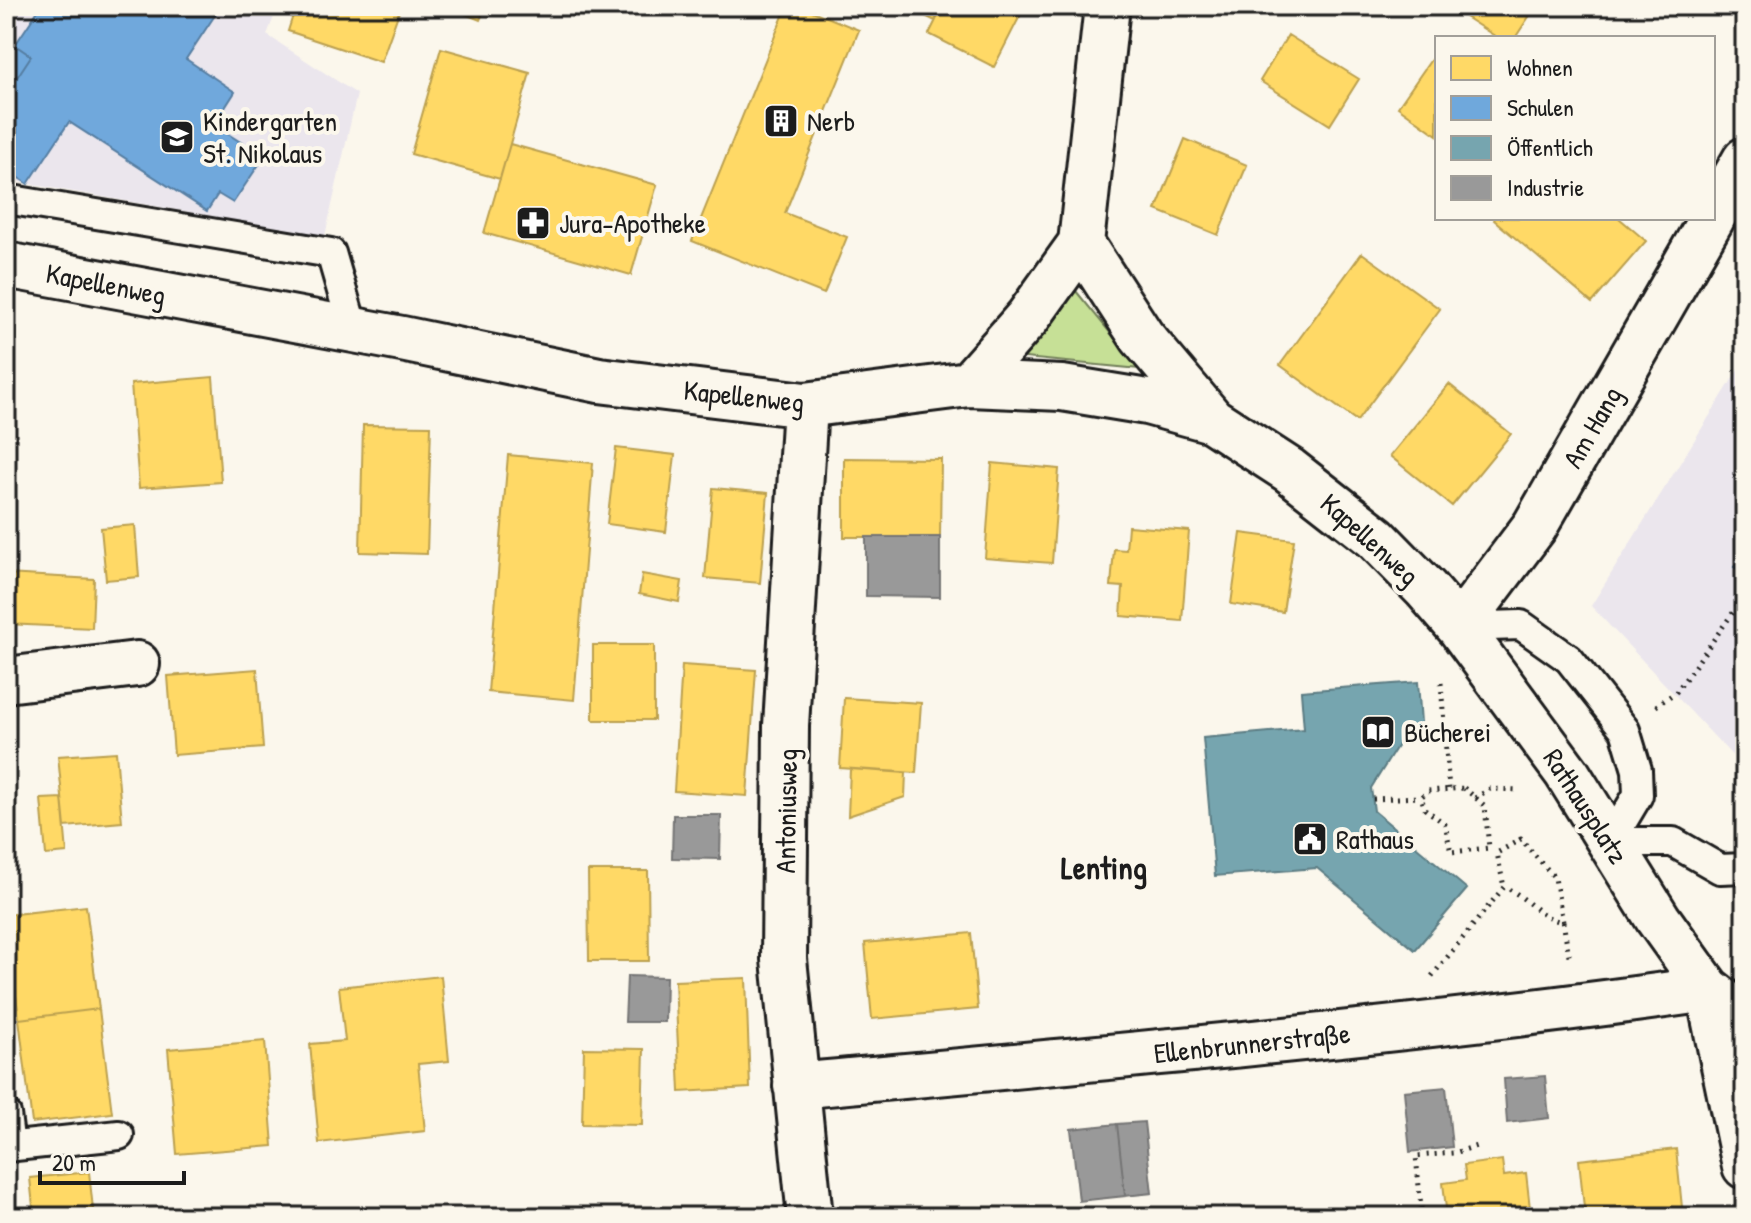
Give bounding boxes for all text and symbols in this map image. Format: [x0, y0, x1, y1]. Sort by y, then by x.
legend [1435, 36, 1715, 220]
text: Wohnen [1507, 51, 1573, 83]
text: Schulen [1507, 91, 1574, 123]
place label: Kindergarten St. Nikolaus [203, 102, 337, 172]
building icon: Nerb [762, 102, 800, 140]
place label: Nerb [807, 102, 855, 140]
school or university icon: Kindergarten St. Nikolaus [158, 118, 196, 156]
text: Öffentlich [1507, 131, 1593, 163]
text: Industrie [1507, 171, 1585, 203]
pharmacy icon: Jura-Apotheke [514, 204, 552, 242]
place label: Jura-Apotheke [559, 204, 706, 242]
street label: Kapellenweg [43, 254, 169, 314]
street label: Kapellenweg [682, 371, 806, 421]
street label: Am Hang [1553, 379, 1631, 475]
street label: Kapellenweg [1312, 484, 1428, 594]
library icon: Bücherei [1359, 713, 1397, 751]
place label: Bücherei [1404, 713, 1491, 751]
street label: Rathausplatz [1535, 741, 1637, 871]
street label: Antoniusweg [766, 748, 806, 874]
public building icon: Rathaus [1291, 820, 1329, 858]
place label: Rathaus [1336, 820, 1414, 858]
district label: Lenting [1061, 846, 1147, 890]
street label: Ellenbrunnerstraße [1152, 1014, 1352, 1072]
scale bar [40, 1135, 184, 1185]
text: 20 m [52, 1146, 96, 1178]

